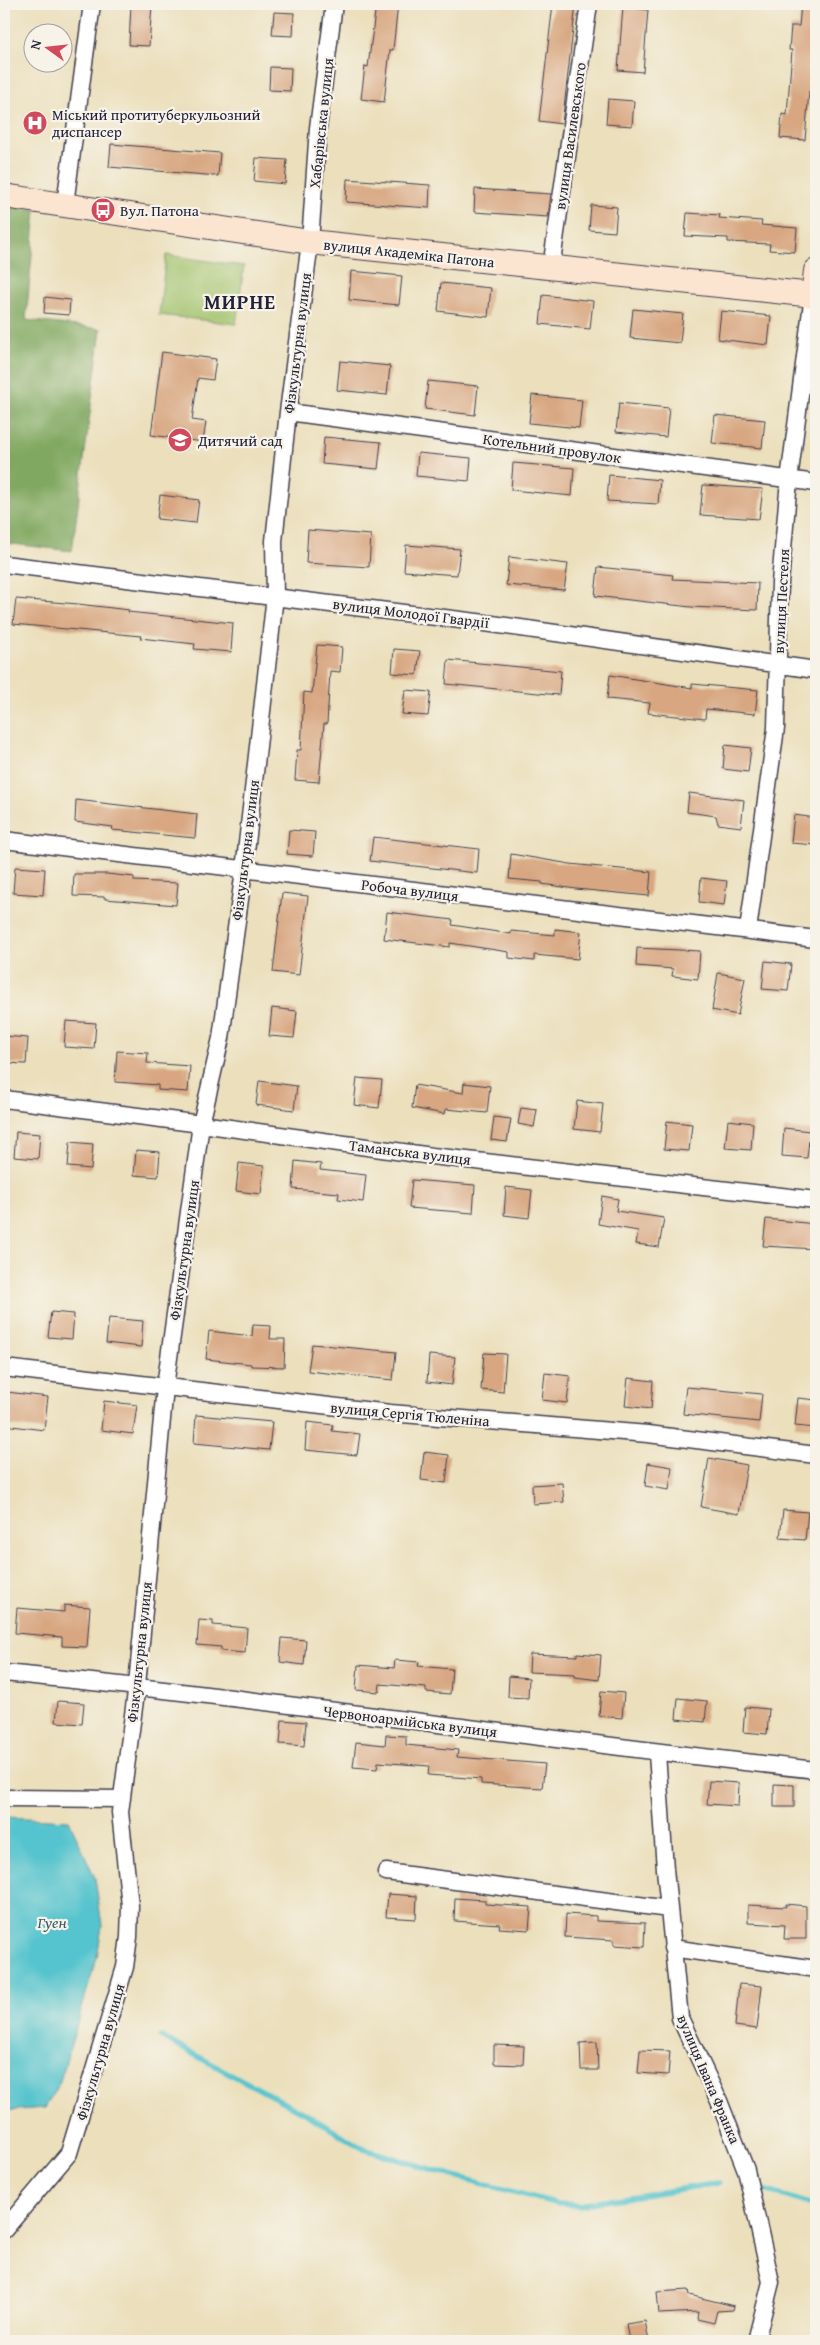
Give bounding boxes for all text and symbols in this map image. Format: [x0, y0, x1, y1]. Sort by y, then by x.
north arrow [22, 22, 72, 72]
text: N [25, 37, 46, 52]
street label: Хабарівська вулиця [304, 56, 338, 189]
street label: вулиця Василевського [549, 61, 591, 211]
place label: Міський протитуберкульозний диспансер [52, 104, 260, 142]
hospital icon: Міський протитуберкульозний диспансер [22, 110, 48, 136]
bus stop icon: Вул. Патона [90, 197, 116, 223]
place label: Вул. Патона [120, 200, 200, 221]
street label: вулиця Академіка Патона [323, 234, 496, 273]
street label: Фізкультурна вулиця [278, 271, 316, 415]
district label: МИРНЕ [204, 287, 276, 316]
school or university icon: Дитячий сад [167, 427, 193, 453]
street label: Котельний провулок [482, 428, 623, 468]
place label: Дитячий сад [197, 430, 282, 451]
street label: вулиця Пестеля [768, 548, 794, 654]
street label: вулиця Молодої Гвардії [332, 593, 491, 633]
street label: Фізкультурна вулиця [226, 778, 264, 922]
street label: Робоча вулиця [360, 874, 460, 906]
street label: Таманська вулиця [348, 1134, 472, 1170]
street label: Фізкультурна вулиця [164, 1178, 204, 1322]
street label: вулиця Сергія Тюленіна [330, 1397, 491, 1431]
street label: Фізкультурна вулиця [121, 1580, 157, 1724]
street label: Червоноармійська вулиця [322, 1700, 499, 1742]
water label: Гуен [36, 1910, 67, 1934]
street label: Фізкультурна вулиця [70, 1981, 130, 2123]
street label: вулиця Івана Франка [672, 2011, 746, 2148]

